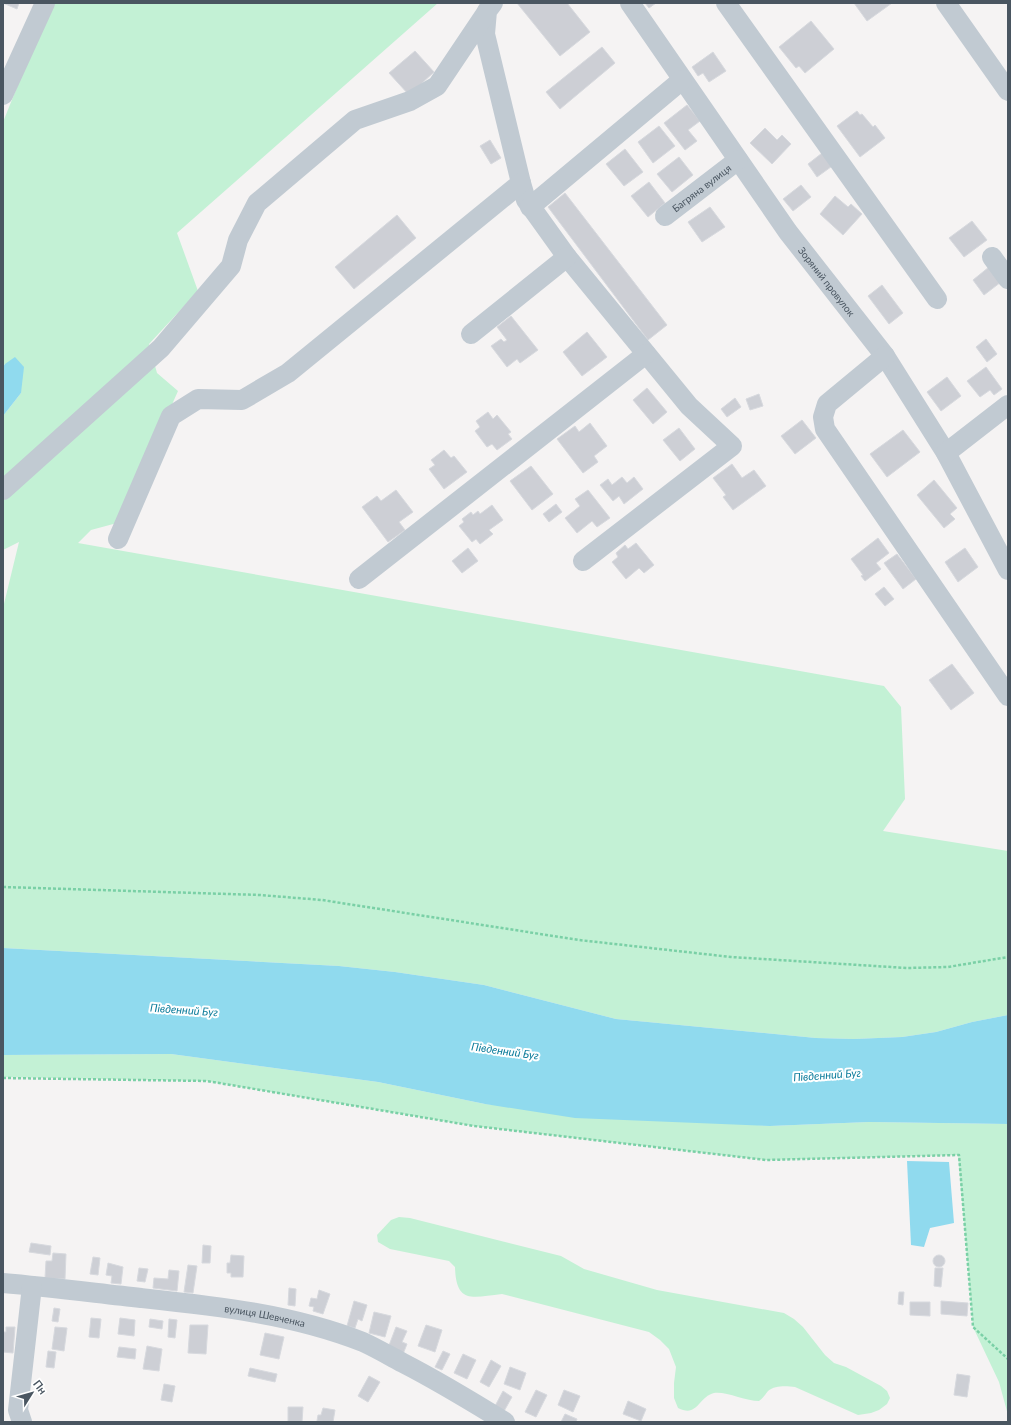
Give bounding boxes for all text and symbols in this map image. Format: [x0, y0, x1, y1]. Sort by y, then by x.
street label: Багряна вулиця [670, 162, 733, 214]
street label: Зоряний провулок [796, 244, 858, 319]
water label: Південний Буг [150, 1001, 219, 1018]
water label: Південний Буг [471, 1039, 540, 1062]
water label: Південний Буг [793, 1066, 862, 1083]
street label: вулиця Шевченка [224, 1302, 306, 1329]
north arrow [12, 1373, 52, 1413]
text: Пн [31, 1377, 50, 1396]

